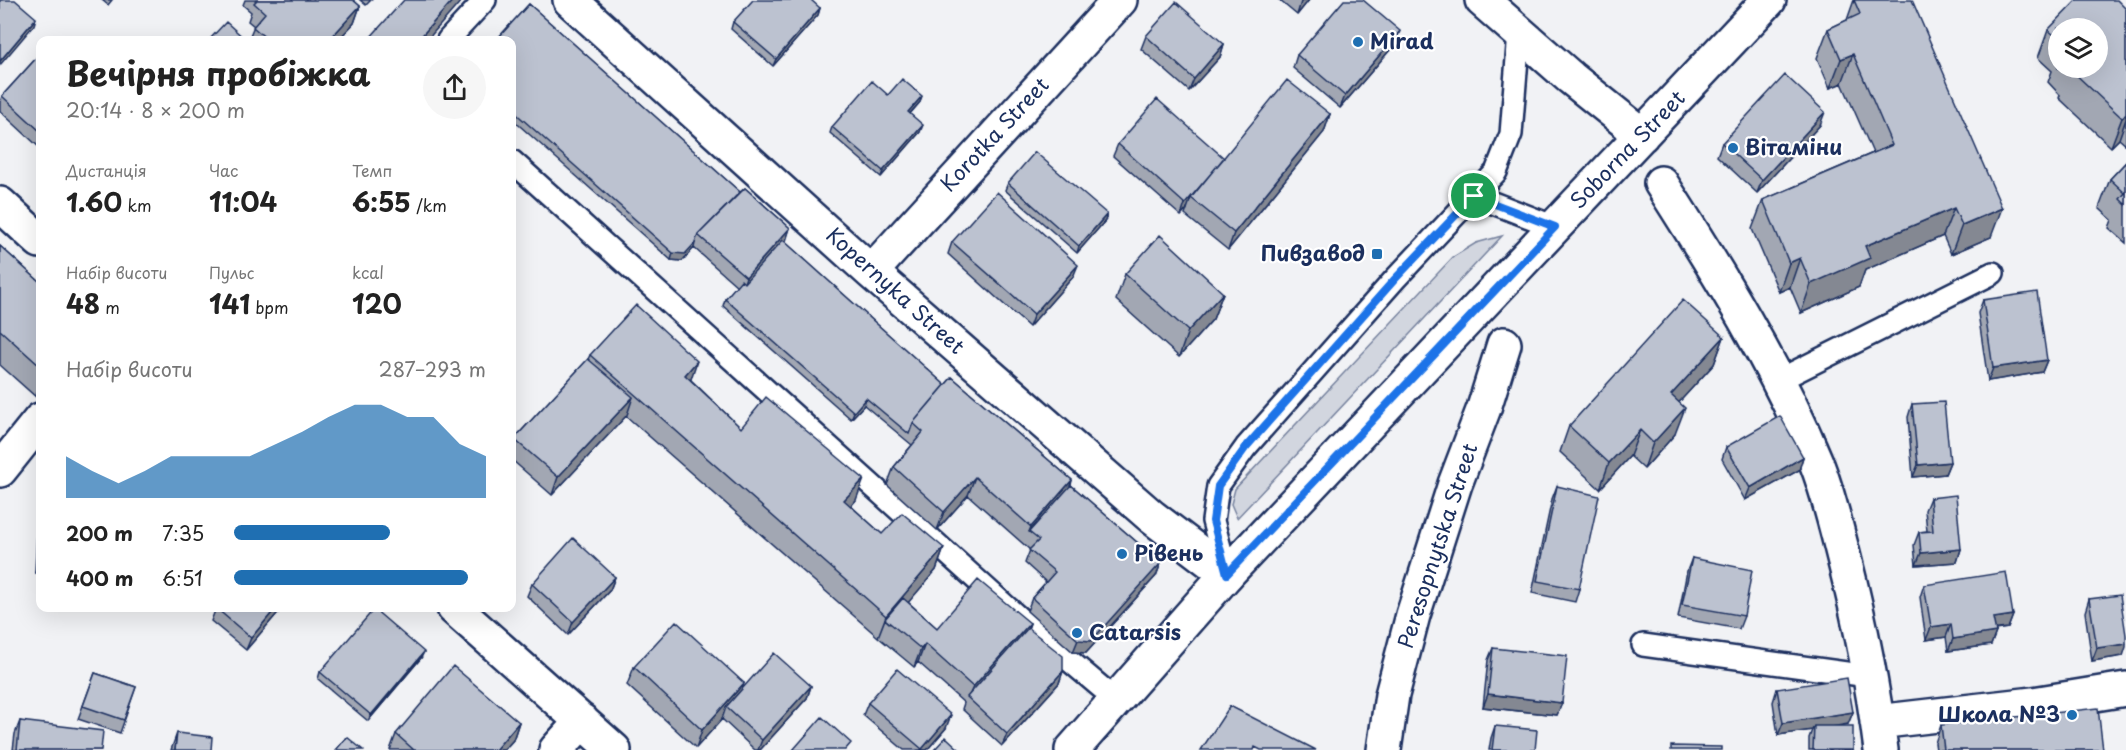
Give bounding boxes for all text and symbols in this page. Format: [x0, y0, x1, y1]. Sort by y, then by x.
map controls [2048, 18, 2108, 78]
button: layers [2048, 18, 2108, 78]
place label: Mirad [1370, 24, 1434, 56]
marker: Mirad [1351, 35, 1365, 49]
text: Вечірня пробіжка [66, 47, 371, 97]
button: share [423, 56, 486, 119]
street label: Korotka Street [932, 69, 1055, 198]
street label: Soborna Street [1562, 82, 1692, 215]
text: 20:14 · 8 × 200 m [66, 95, 245, 125]
place label: Вітаміни [1745, 130, 1842, 162]
marker: Вітаміни [1726, 141, 1740, 155]
text: Дистанція [66, 158, 147, 182]
text: Час [209, 158, 238, 182]
text: Темп [352, 158, 392, 182]
pin [1448, 170, 1499, 221]
icon: arrive [1457, 179, 1490, 212]
text: 1.60 [66, 182, 122, 221]
text: 11:04 [209, 182, 277, 221]
text: 6:55 [352, 182, 411, 221]
text: km [122, 193, 151, 217]
text: /km [411, 193, 447, 217]
street label: Kopernyka Street [820, 218, 973, 361]
place label: Пивзавод [1261, 236, 1365, 268]
marker: Пивзавод [1370, 247, 1384, 261]
text: Набір висоти [66, 260, 167, 284]
text: Пульс [209, 260, 254, 284]
text: kcal [352, 260, 384, 284]
text: 48 [66, 284, 100, 323]
text: 141 [209, 284, 250, 323]
text: 120 [352, 284, 402, 323]
text: m [100, 295, 120, 319]
text: bpm [250, 295, 289, 319]
text: Набір висоти [66, 354, 193, 384]
text: 287–293 m [379, 354, 486, 384]
street label: Peresopnytska Street [1388, 439, 1484, 652]
text: 200 m [66, 518, 133, 548]
text: 7:35 [162, 518, 204, 548]
place label: Рівень [1134, 536, 1203, 568]
marker: Рівень [1115, 547, 1129, 561]
text: 400 m [66, 563, 134, 593]
text: 6:51 [162, 563, 203, 593]
place label: Catarsis [1089, 615, 1181, 647]
marker: Catarsis [1070, 626, 1084, 640]
place label: Школа №3 [1938, 697, 2060, 729]
marker: Школа №3 [2065, 708, 2079, 722]

